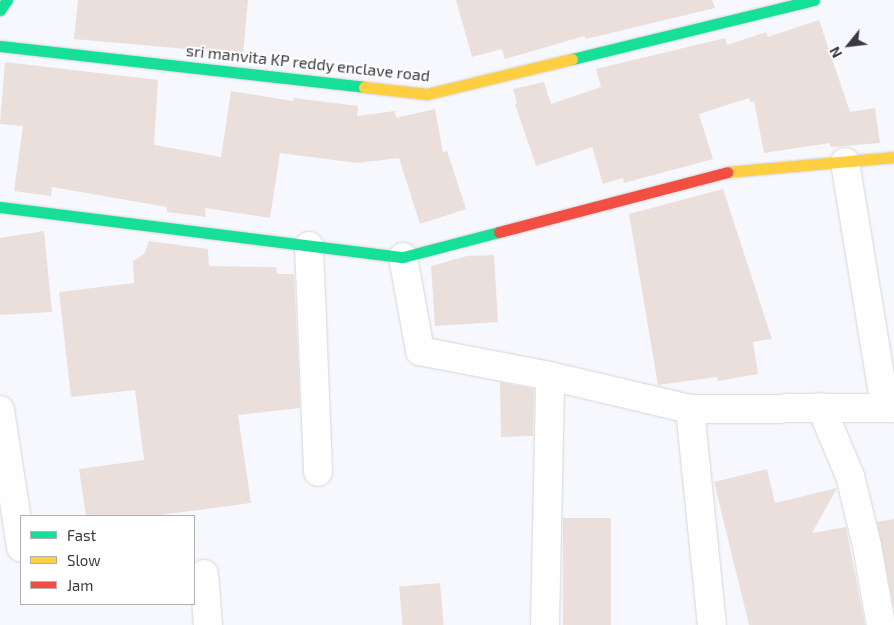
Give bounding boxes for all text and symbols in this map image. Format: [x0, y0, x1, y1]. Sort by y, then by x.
north arrow [824, 20, 874, 70]
street label: sri manvita KP reddy enclave road [185, 41, 431, 85]
text: N [826, 44, 845, 61]
legend [20, 515, 195, 605]
text: Fast [67, 526, 96, 544]
text: Slow [67, 551, 101, 569]
text: Jam [67, 576, 93, 594]

